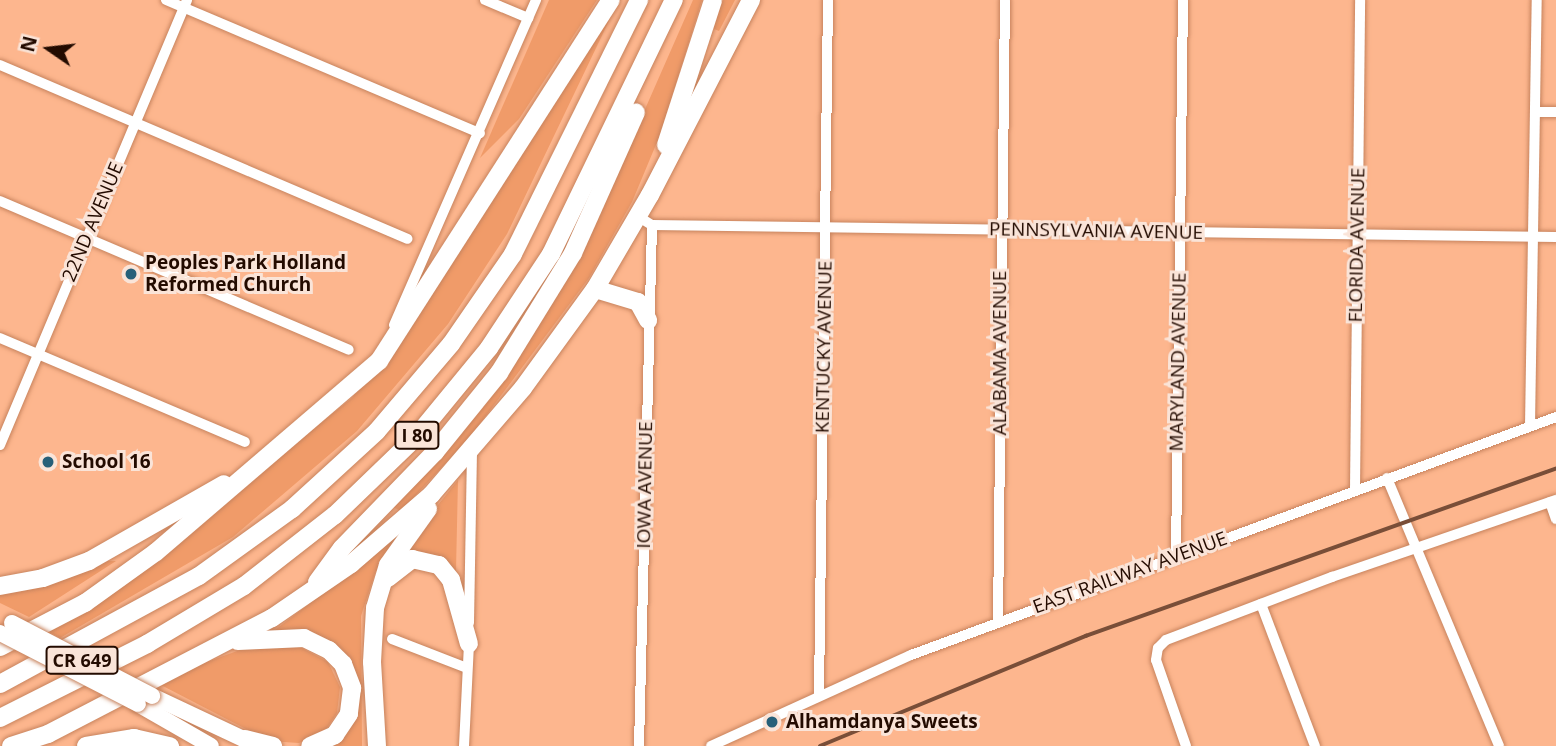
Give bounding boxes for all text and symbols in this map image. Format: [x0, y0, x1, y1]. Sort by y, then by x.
north arrow [14, 14, 84, 84]
text: N [14, 33, 43, 55]
street label: 22ND AVENUE [58, 159, 128, 285]
street label: FLORIDA AVENUE [1344, 167, 1370, 323]
street label: PENNSYLVANIA AVENUE [989, 218, 1203, 244]
place label: Peoples Park Holland Reformed Church [145, 252, 346, 296]
street label: KENTUCKY AVENUE [811, 261, 837, 433]
marker: Peoples Park Holland Reformed Church [123, 266, 139, 282]
street label: ALABAMA AVENUE [989, 271, 1011, 435]
street label: MARYLAND AVENUE [1165, 272, 1191, 452]
road number: I 80 [394, 421, 440, 450]
street label: IOWA AVENUE [632, 421, 658, 549]
place label: School 16 [62, 451, 151, 473]
marker: School 16 [40, 454, 56, 470]
street label: EAST RAILWAY AVENUE [1030, 527, 1230, 619]
road number: CR 649 [45, 646, 119, 674]
place label: Alhamdanya Sweets [786, 711, 978, 733]
marker: Alhamdanya Sweets [764, 714, 780, 730]

